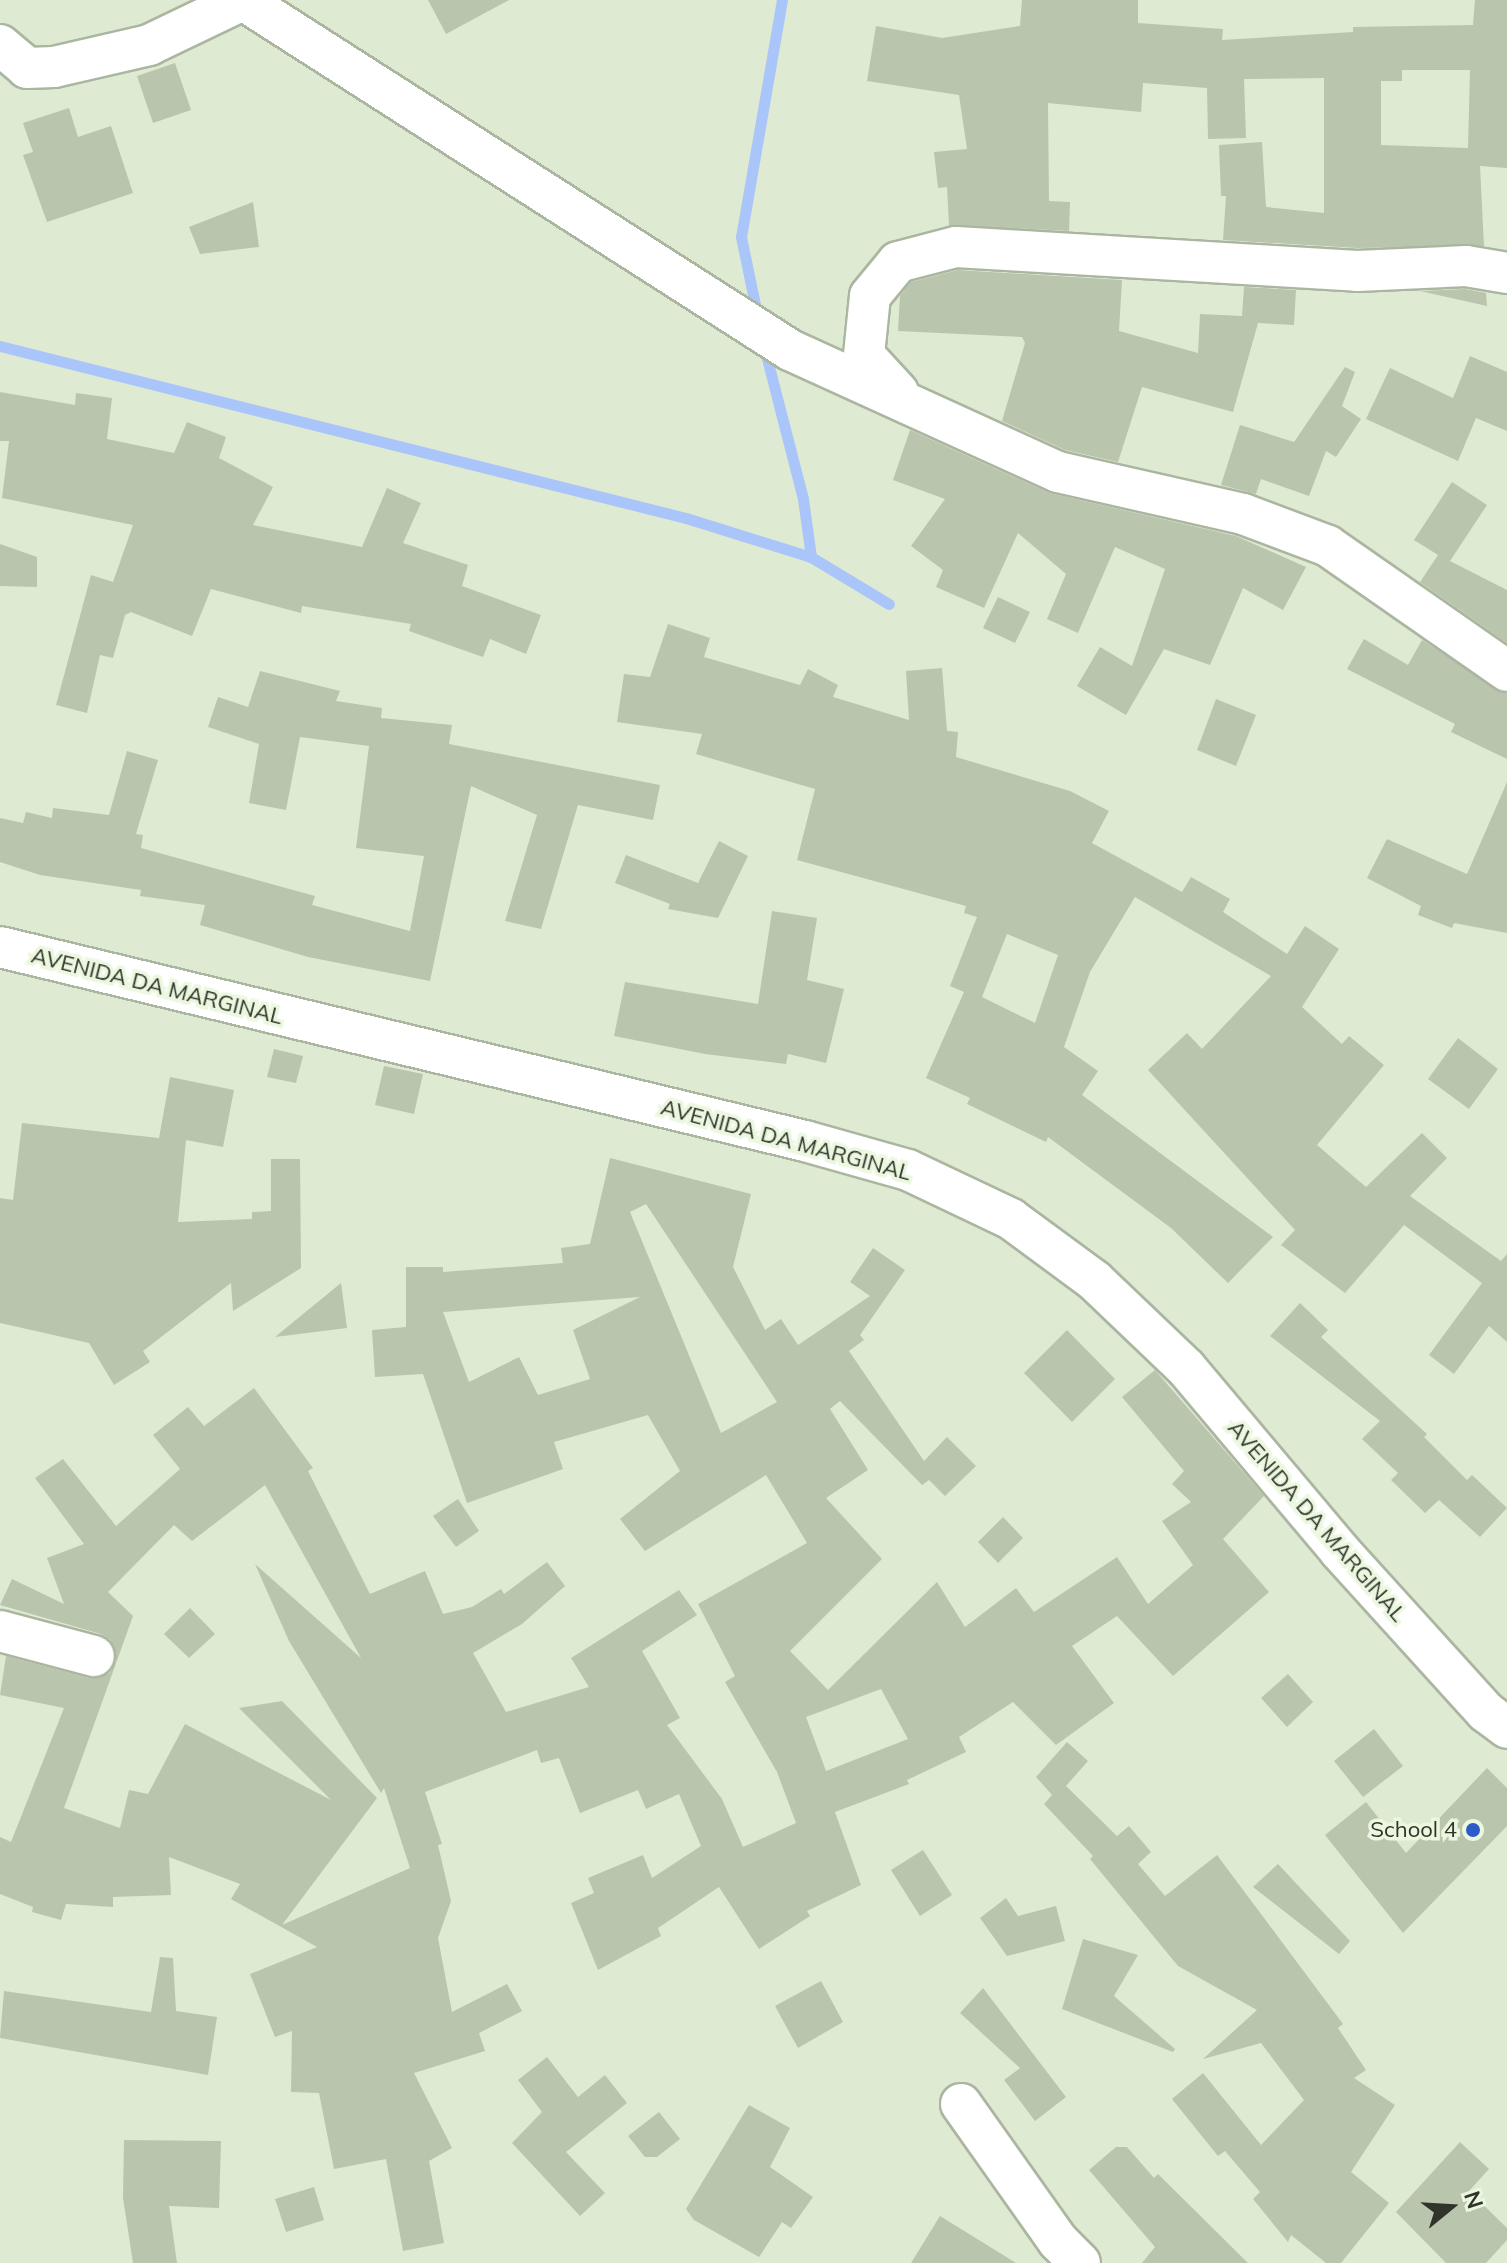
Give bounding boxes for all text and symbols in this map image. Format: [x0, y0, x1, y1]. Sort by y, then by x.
street label: AVENIDA DA MARGINAL [29, 942, 285, 1030]
street label: AVENIDA DA MARGINAL [658, 1094, 914, 1186]
street label: AVENIDA DA MARGINAL [1222, 1415, 1412, 1627]
place label: School 4 [1370, 1817, 1457, 1843]
marker: School 4 [1464, 1821, 1482, 1839]
north arrow [1411, 2167, 1491, 2247]
text: N [1458, 2187, 1490, 2212]

